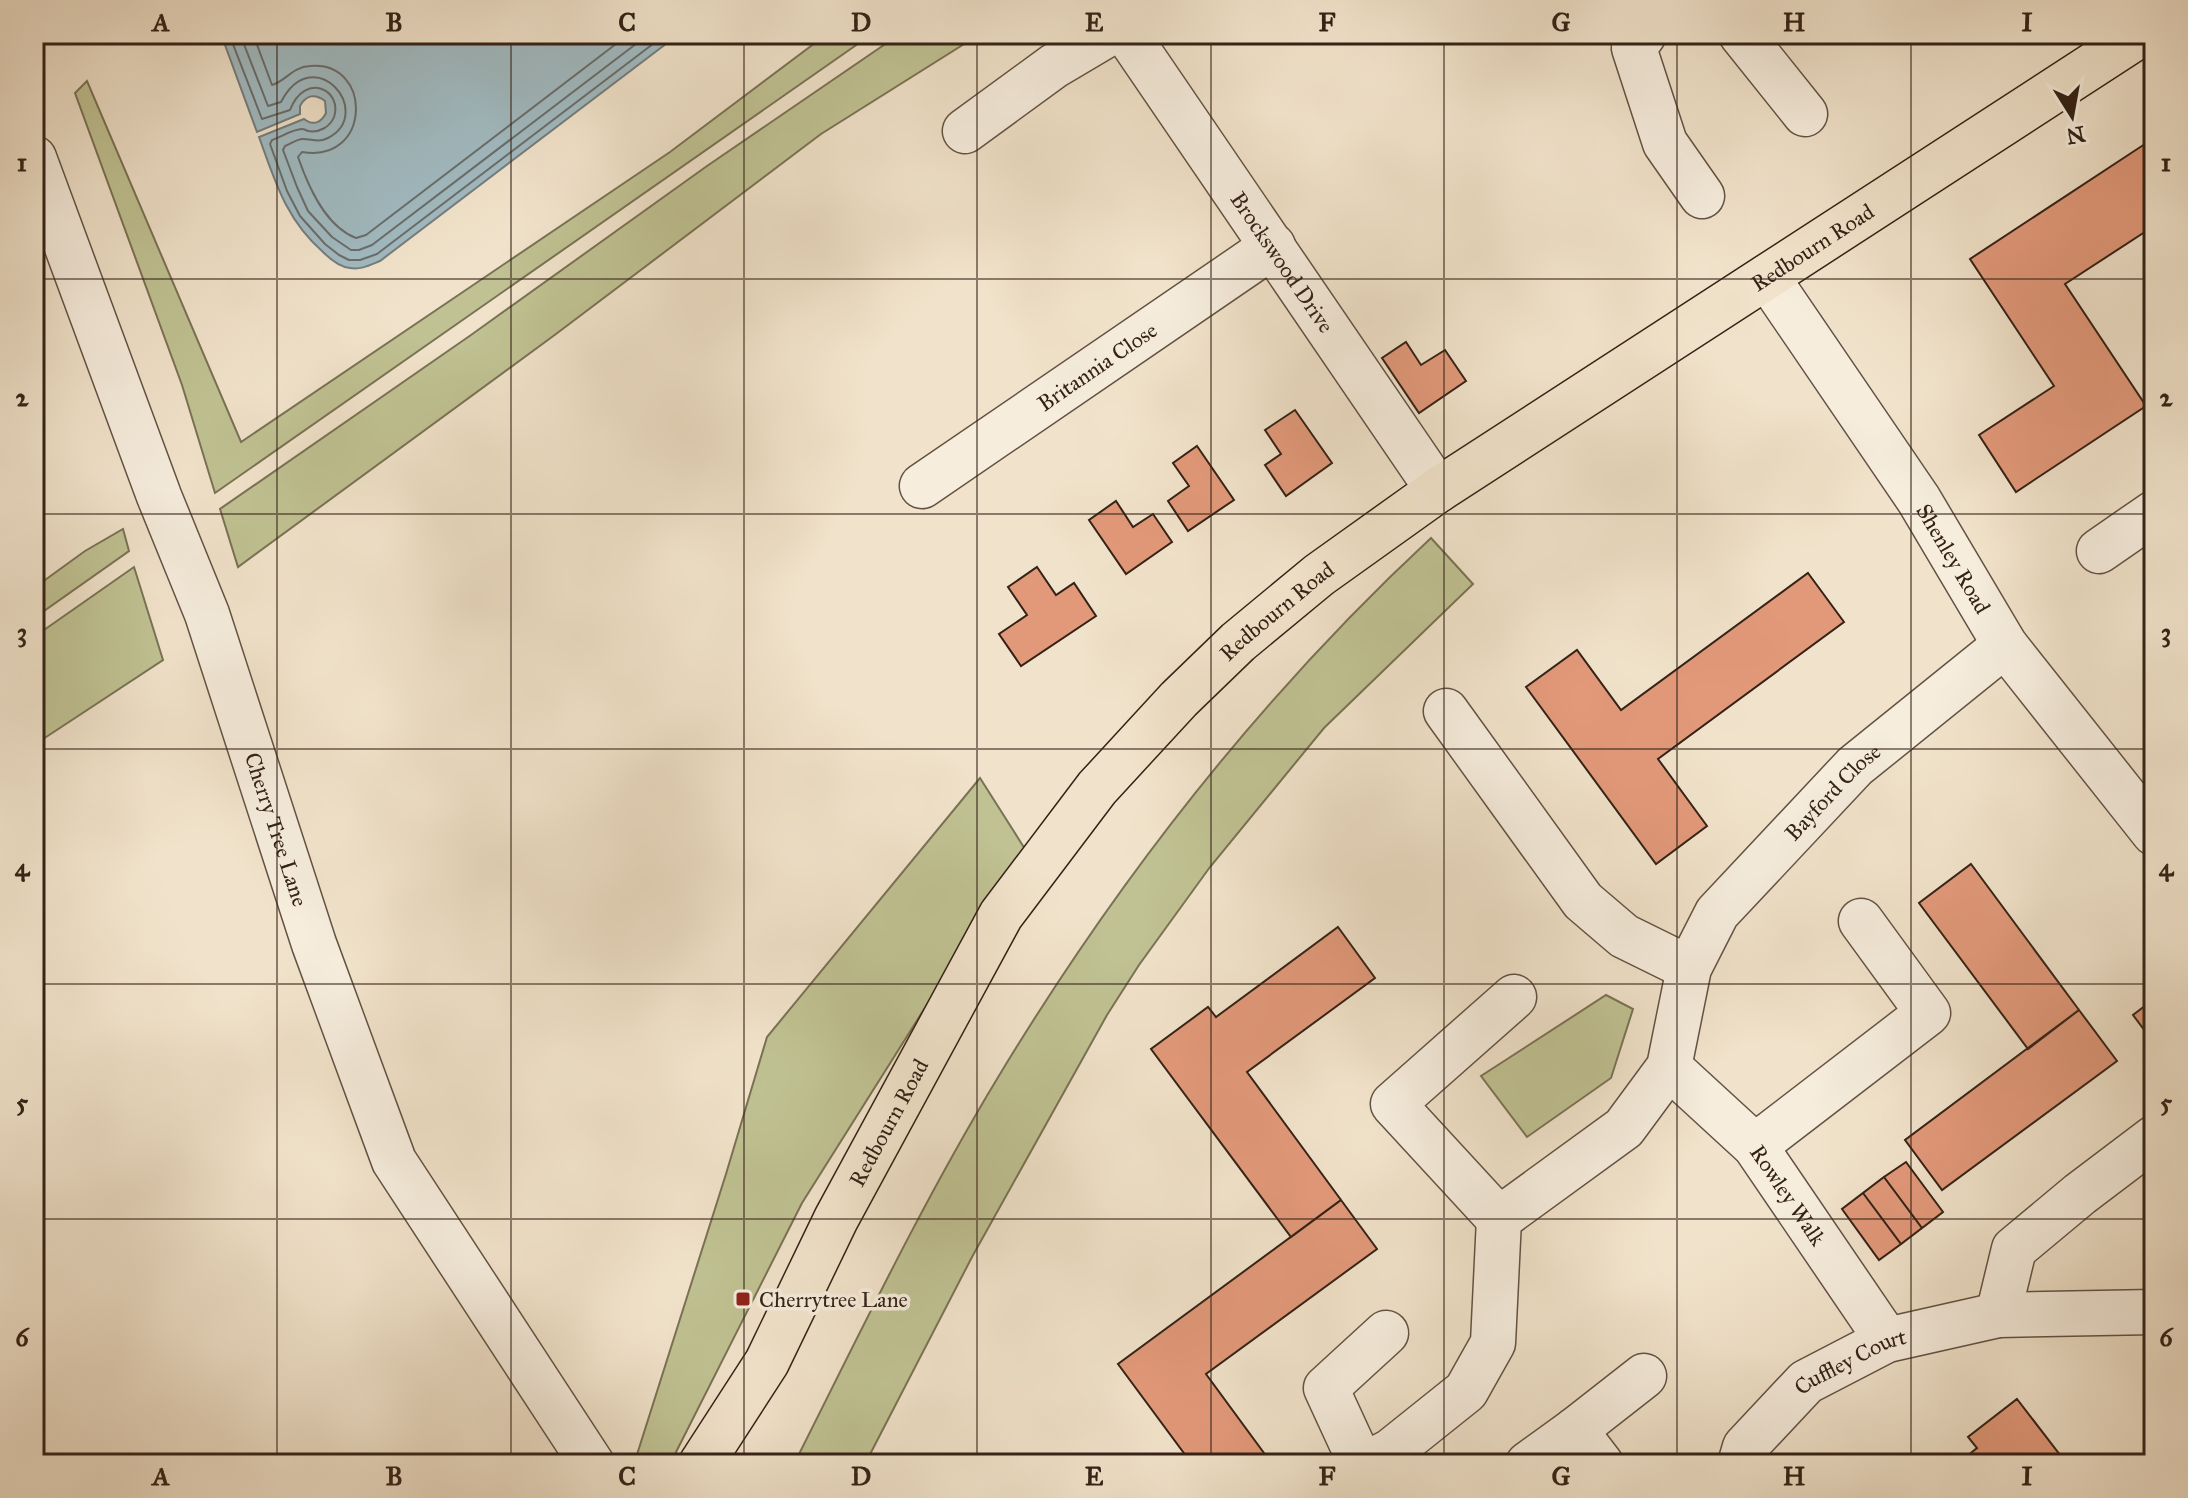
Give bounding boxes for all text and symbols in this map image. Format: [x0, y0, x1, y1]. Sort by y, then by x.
text: A [150, 6, 170, 38]
text: B [385, 6, 403, 38]
text: C [618, 6, 636, 38]
text: D [851, 6, 871, 38]
text: E [1085, 6, 1104, 38]
text: F [1319, 6, 1336, 38]
text: G [1551, 6, 1571, 38]
text: H [1783, 6, 1806, 38]
text: I [2021, 6, 2033, 38]
north arrow [2032, 76, 2112, 156]
text: N [2064, 120, 2087, 150]
text: 1 [17, 146, 27, 178]
text: 1 [2161, 146, 2171, 178]
street label: Brockswood Drive [1224, 187, 1340, 338]
street label: Redbourn Road [1746, 198, 1879, 297]
street label: Britannia Close [1032, 316, 1162, 417]
text: 2 [16, 381, 30, 413]
text: 2 [2160, 381, 2174, 413]
street label: Shenley Road [1910, 499, 1996, 619]
street label: Redbourn Road [1214, 556, 1339, 667]
text: 3 [17, 616, 27, 648]
text: 3 [2161, 616, 2171, 648]
street label: Bayford Close [1779, 738, 1886, 846]
street label: Cherry Tree Lane [239, 749, 314, 910]
text: 4 [15, 851, 31, 883]
text: 4 [2159, 851, 2175, 883]
street label: Redbourn Road [843, 1054, 934, 1191]
text: 5 [16, 1086, 29, 1118]
text: 5 [2160, 1086, 2173, 1118]
street label: Rowley Walk [1744, 1140, 1832, 1251]
place label: Cherrytree Lane [759, 1286, 908, 1313]
marker: Cherrytree Lane [734, 1290, 752, 1308]
text: 6 [15, 1321, 30, 1353]
text: 6 [2159, 1321, 2174, 1353]
street label: Cuffley Court [1788, 1323, 1909, 1400]
text: A [150, 1460, 170, 1492]
text: B [385, 1460, 403, 1492]
text: C [618, 1460, 636, 1492]
text: D [851, 1460, 871, 1492]
text: E [1085, 1460, 1104, 1492]
text: F [1319, 1460, 1336, 1492]
text: G [1551, 1460, 1571, 1492]
text: H [1783, 1460, 1806, 1492]
text: I [2021, 1460, 2033, 1492]

